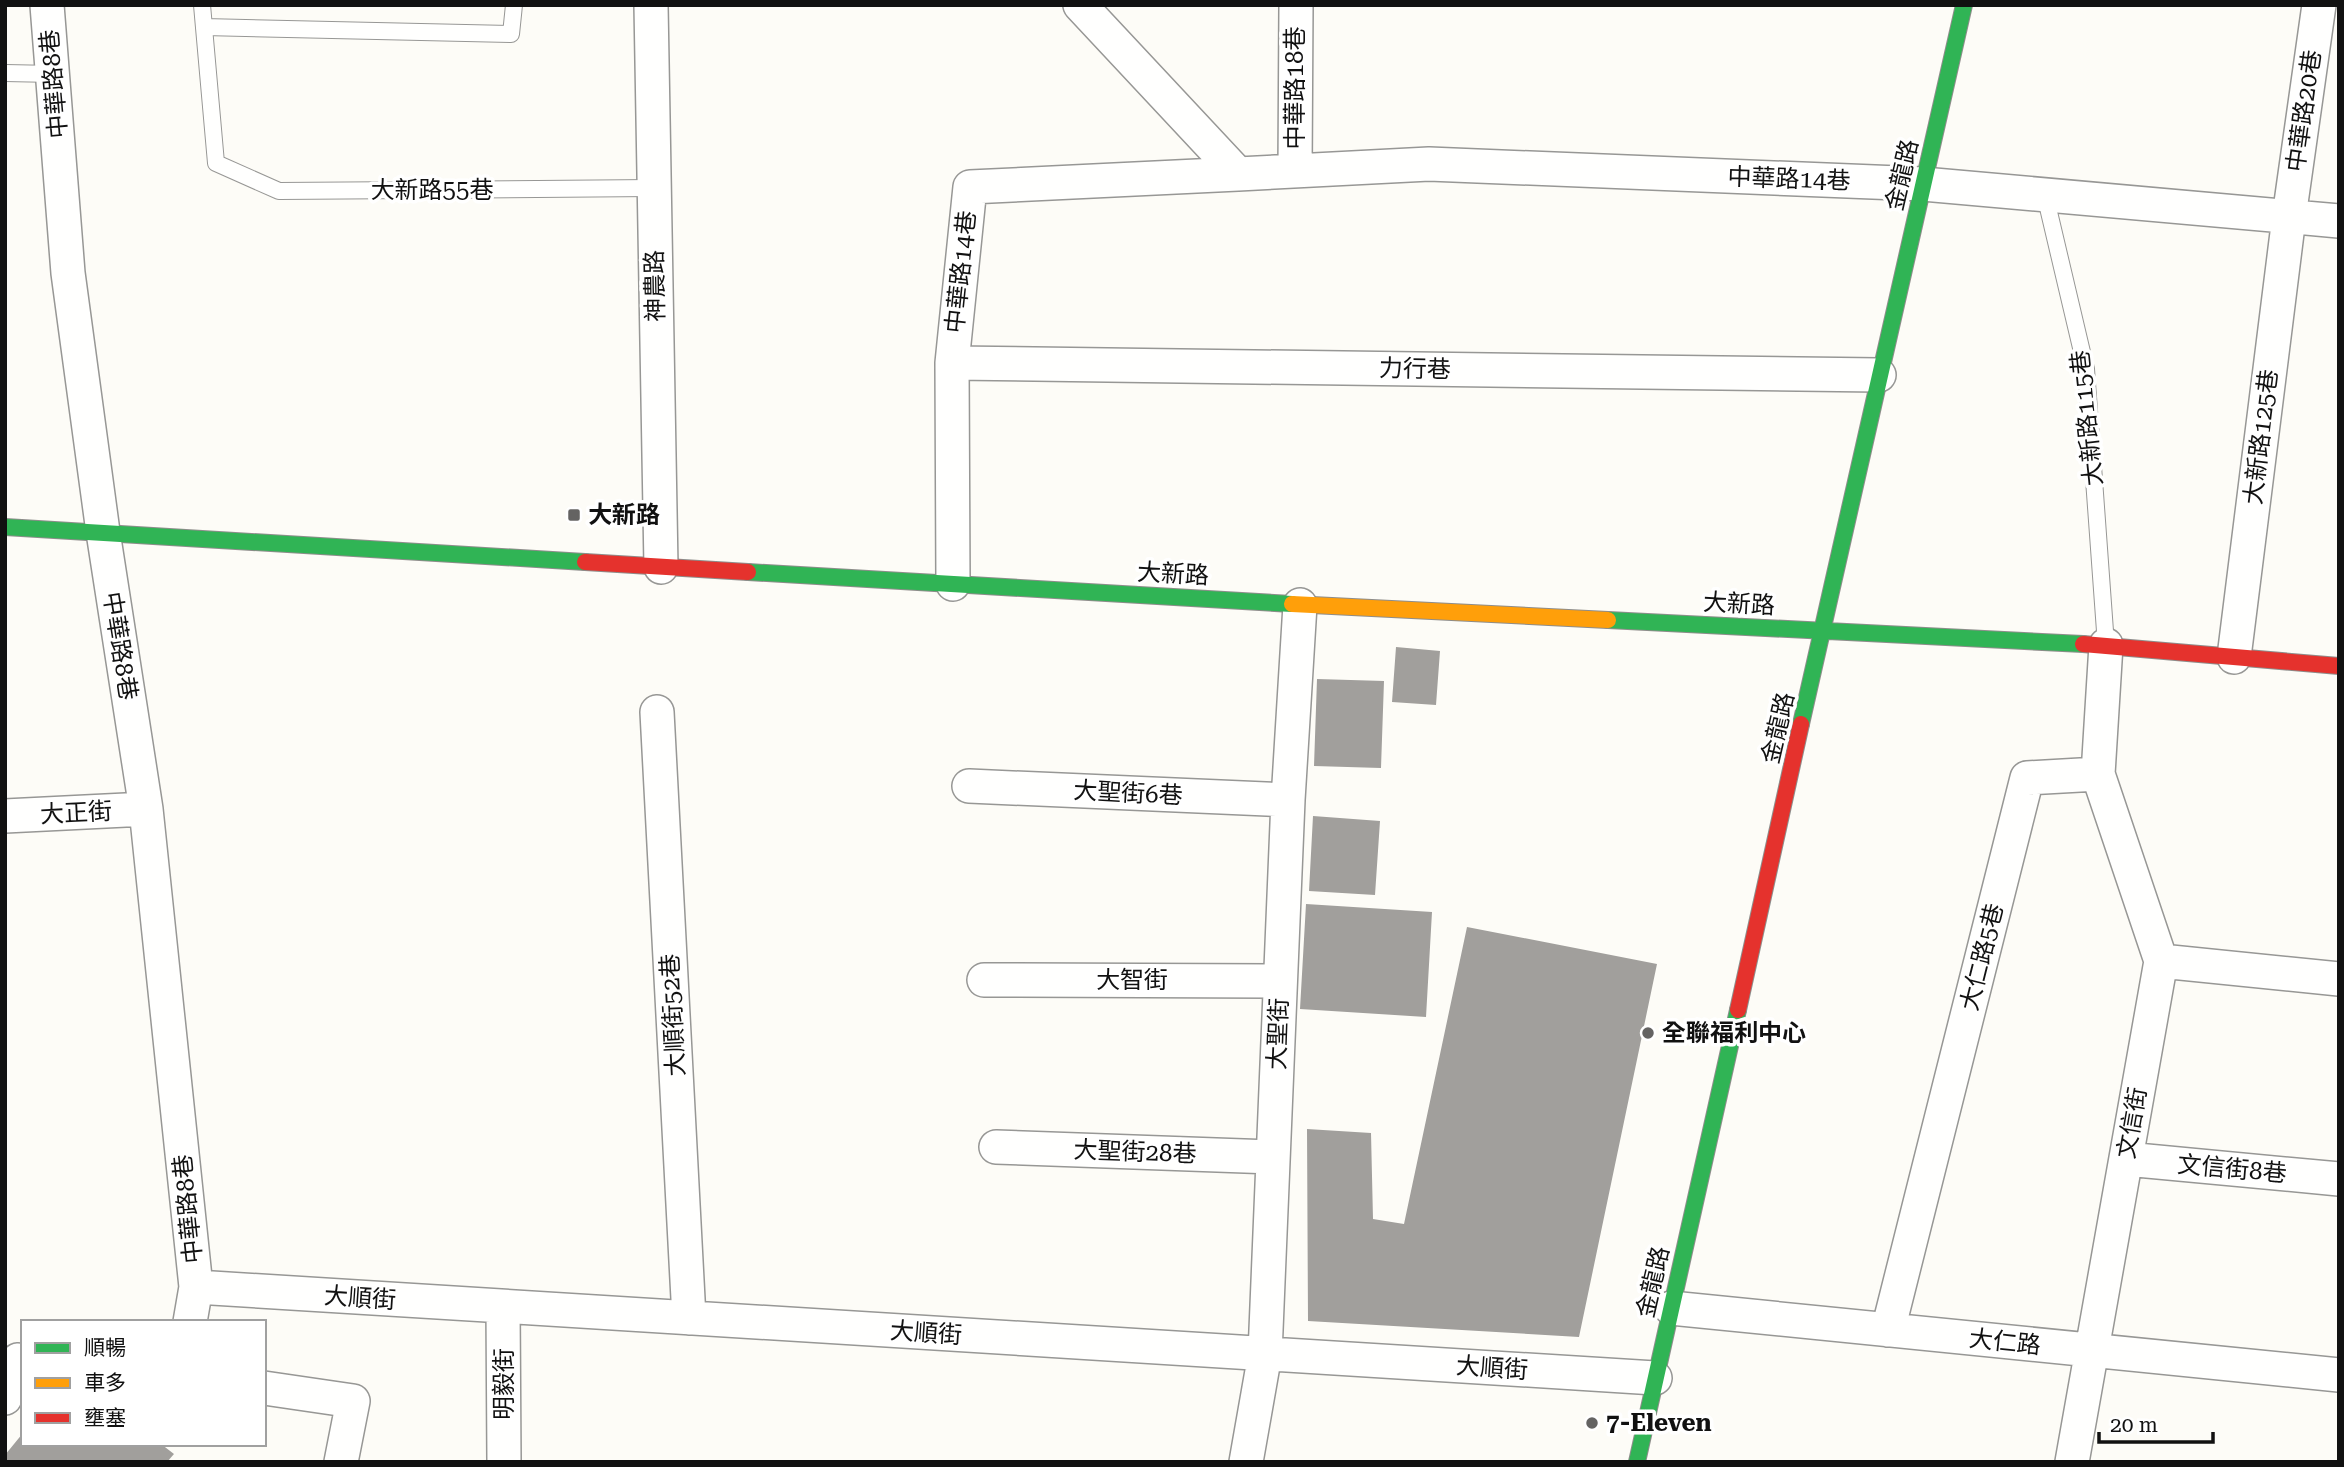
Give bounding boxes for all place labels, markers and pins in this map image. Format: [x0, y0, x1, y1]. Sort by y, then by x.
place label: 大新路 [588, 501, 660, 529]
marker: 大新路 [566, 507, 582, 523]
place label: 全聯福利中心 [1662, 1019, 1806, 1047]
marker: 全聯福利中心 [1640, 1025, 1656, 1041]
place label: 7-Eleven [1606, 1409, 1712, 1437]
marker: 7-Eleven [1584, 1415, 1600, 1431]

